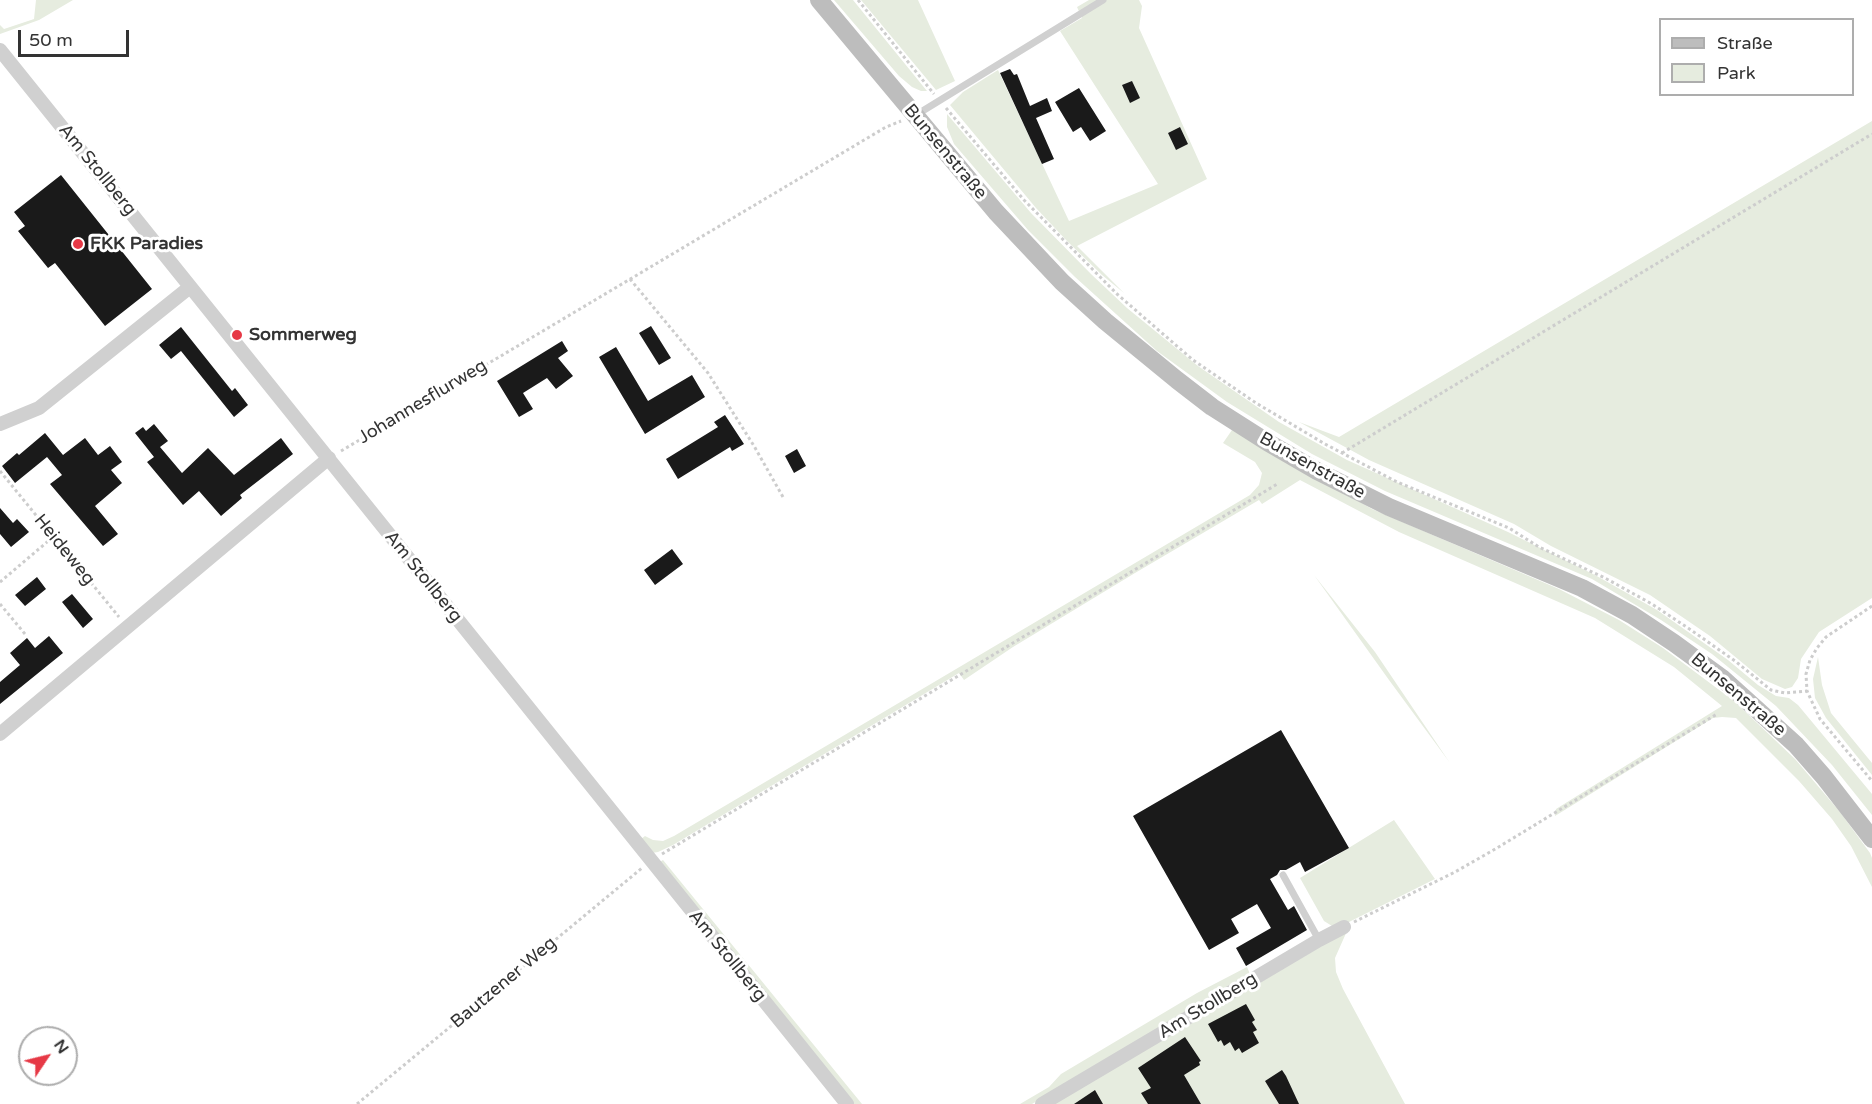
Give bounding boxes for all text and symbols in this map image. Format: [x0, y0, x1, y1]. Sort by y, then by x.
scale bar [21, 18, 132, 56]
legend [1659, 18, 1854, 96]
text: 50 m [29, 29, 73, 51]
text: Straße [1717, 32, 1773, 54]
text: Park [1717, 62, 1755, 84]
street label: Bunsenstraße [899, 100, 991, 204]
street label: Am Stollberg [54, 120, 140, 220]
place label: FKK Paradies [90, 233, 203, 255]
marker: FKK Paradies [71, 237, 85, 251]
place label: Sommerweg [249, 324, 357, 346]
marker: Sommerweg [230, 328, 244, 342]
street label: Johannesflurweg [355, 355, 491, 449]
street label: Bunsenstraße [1255, 428, 1369, 504]
street label: Heideweg [29, 510, 99, 590]
street label: Am Stollberg [380, 527, 466, 627]
street label: Bunsenstraße [1686, 649, 1790, 741]
street label: Am Stollberg [684, 906, 770, 1006]
street label: Bautzener Weg [447, 933, 561, 1033]
street label: Am Stollberg [1155, 968, 1261, 1044]
north arrow [18, 1026, 78, 1086]
text: N [49, 1036, 73, 1058]

